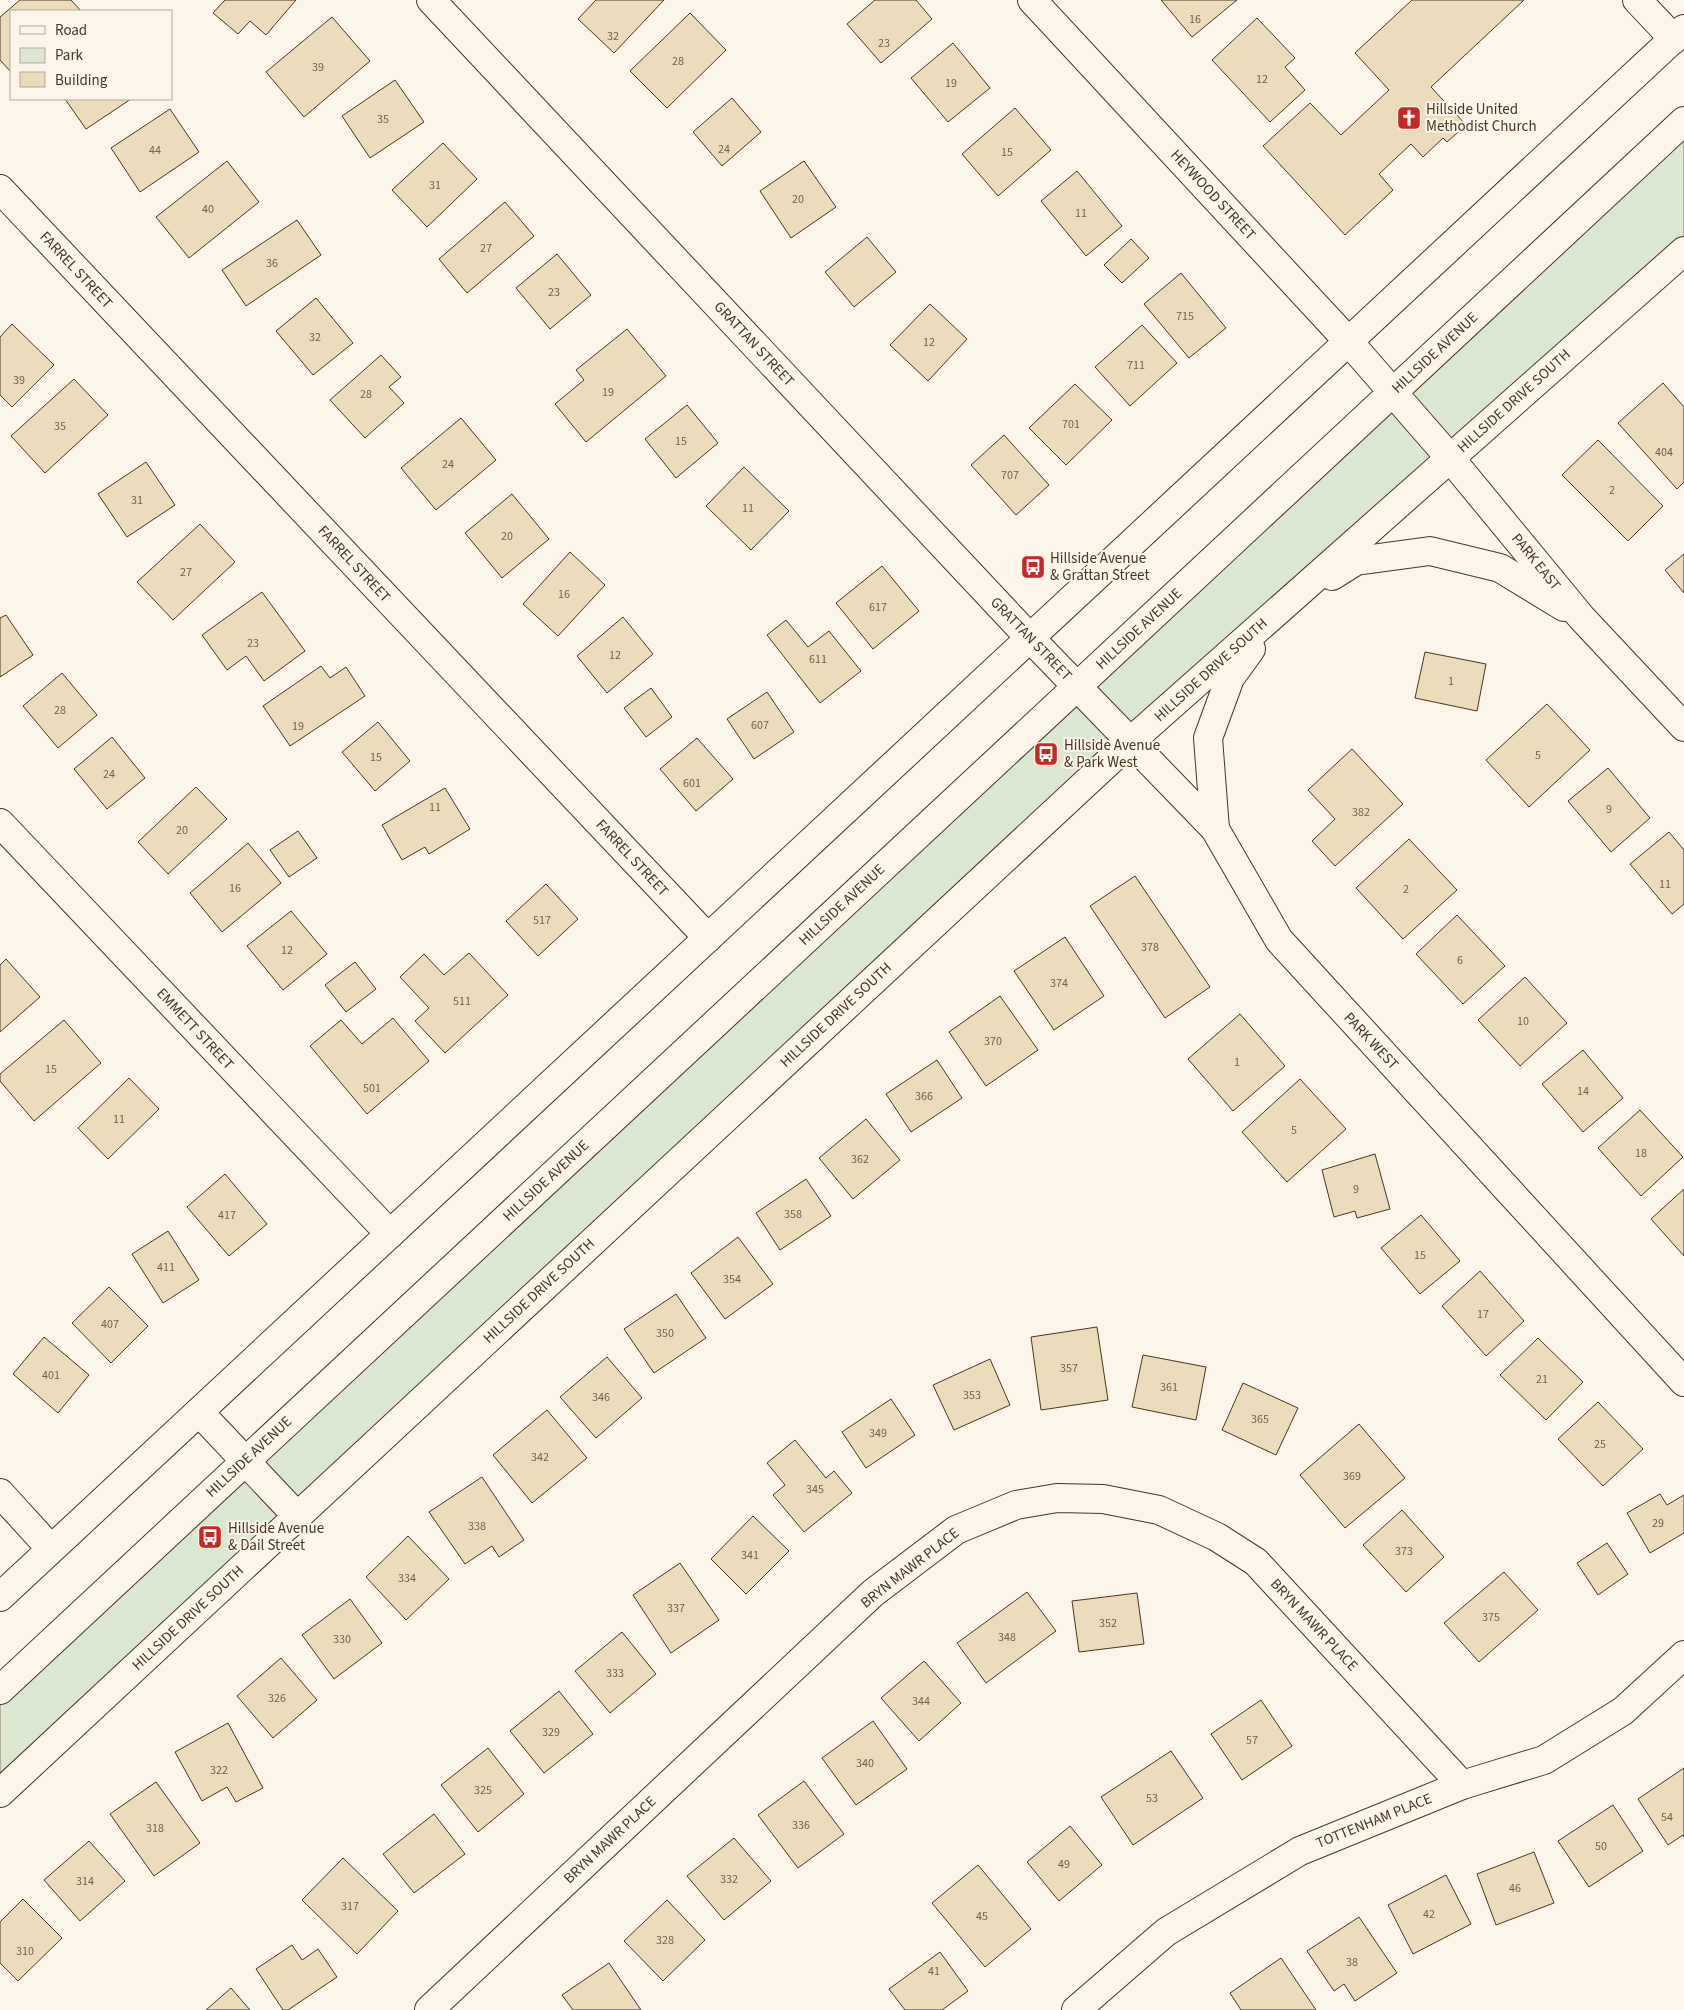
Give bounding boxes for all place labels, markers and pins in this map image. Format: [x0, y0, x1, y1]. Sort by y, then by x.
place label: Hillside United Methodist Church [1426, 99, 1537, 137]
church icon: Hillside United Methodist Church [1396, 105, 1422, 131]
place label: Hillside Avenue & Grattan Street [1050, 548, 1149, 586]
bus stop icon: Hillside Avenue & Grattan Street [1020, 554, 1046, 580]
place label: Hillside Avenue & Park West [1064, 735, 1160, 773]
bus stop icon: Hillside Avenue & Park West [1033, 741, 1059, 767]
place label: Hillside Avenue & Dail Street [228, 1518, 324, 1556]
bus stop icon: Hillside Avenue & Dail Street [197, 1524, 223, 1550]

